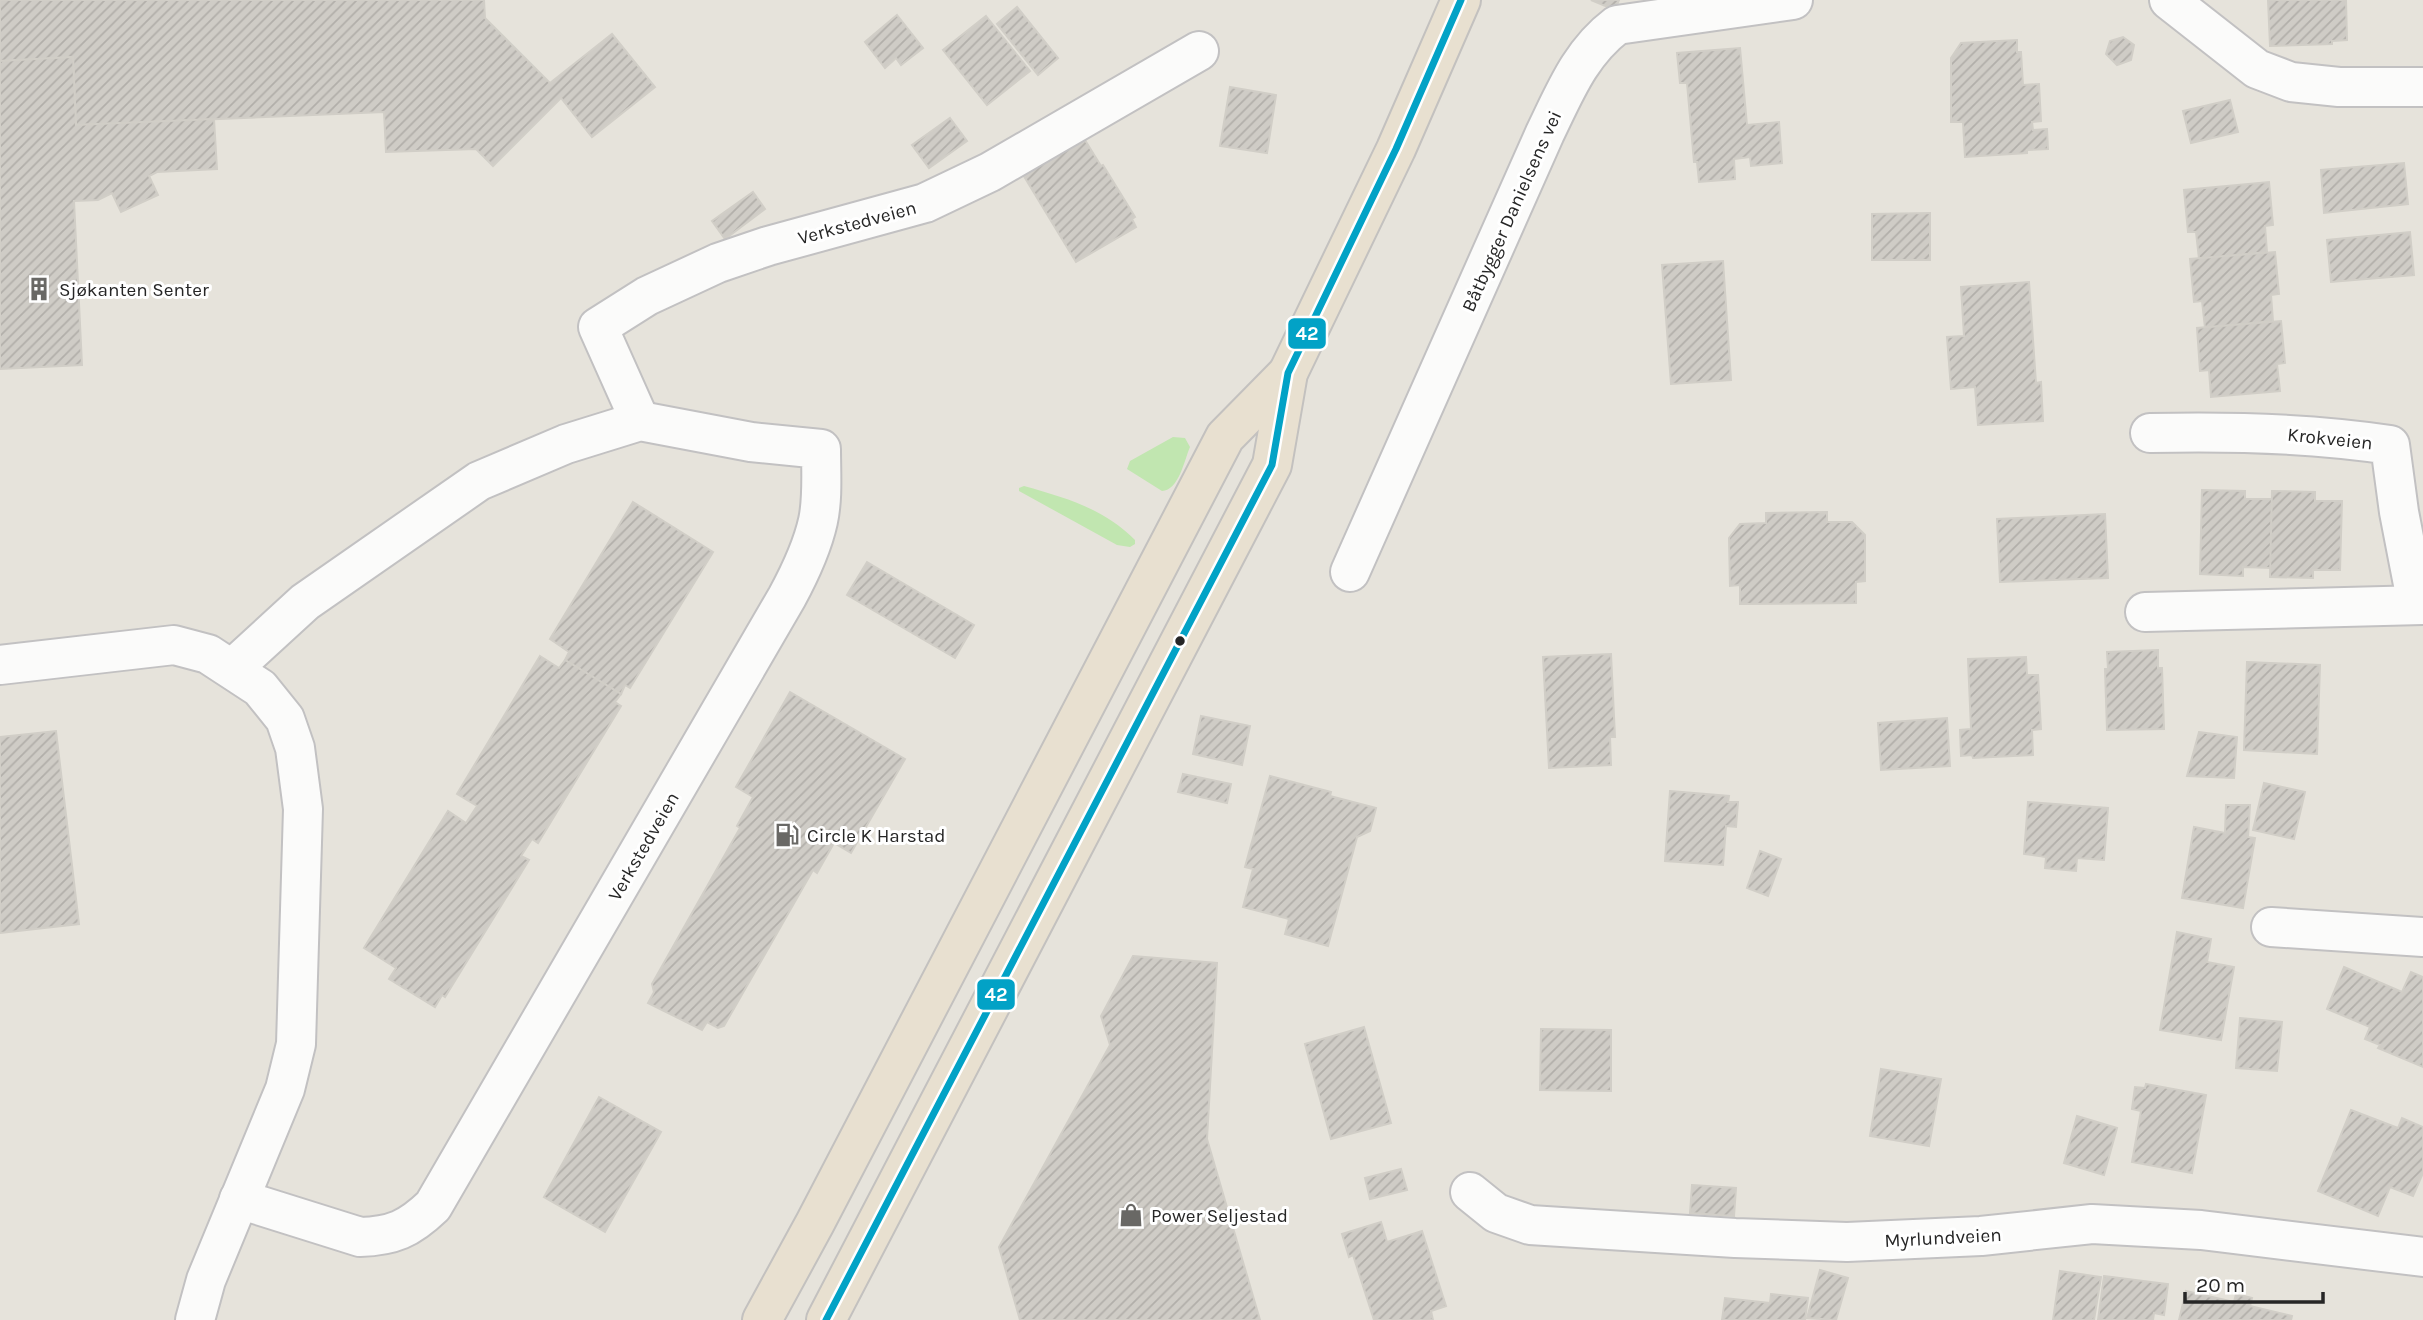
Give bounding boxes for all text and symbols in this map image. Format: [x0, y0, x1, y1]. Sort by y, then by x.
street label: Båtbygger Danielsens vei [1458, 107, 1566, 315]
street label: Verkstedveien [796, 197, 919, 249]
building icon: Sjøkanten Senter [25, 275, 53, 303]
place label: Sjøkanten Senter [59, 279, 209, 301]
line badge: 42 [1287, 317, 1327, 350]
text: 42 [1296, 323, 1318, 345]
street label: Krokveien [2286, 424, 2374, 454]
unlabelled marker [1173, 634, 1187, 648]
street label: Verkstedveien [604, 788, 684, 905]
fuel station icon: Circle K Harstad [773, 821, 801, 849]
place label: Circle K Harstad [807, 825, 946, 847]
line badge: 42 [976, 978, 1016, 1011]
text: 42 [985, 984, 1007, 1006]
shop icon: Power Seljestad [1117, 1201, 1145, 1229]
place label: Power Seljestad [1151, 1205, 1288, 1227]
street label: Myrlundveien [1884, 1224, 2002, 1252]
scale bar [2185, 1260, 2323, 1304]
text: 20 m [2196, 1273, 2245, 1297]

